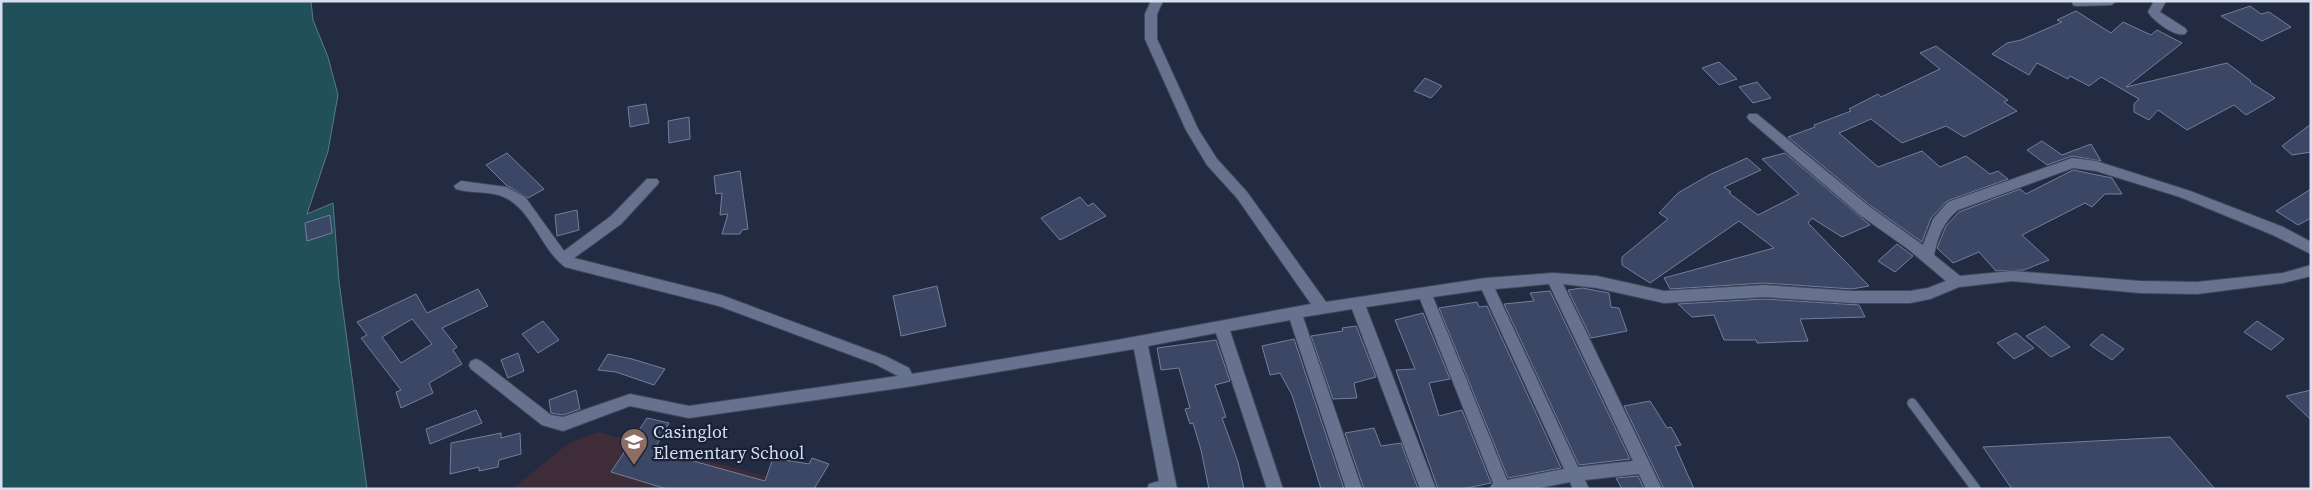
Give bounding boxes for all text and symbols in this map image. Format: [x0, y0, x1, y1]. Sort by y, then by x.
place label: Casinglot Elementary School [653, 419, 804, 465]
school or university icon: Casinglot Elementary School [619, 427, 649, 466]

